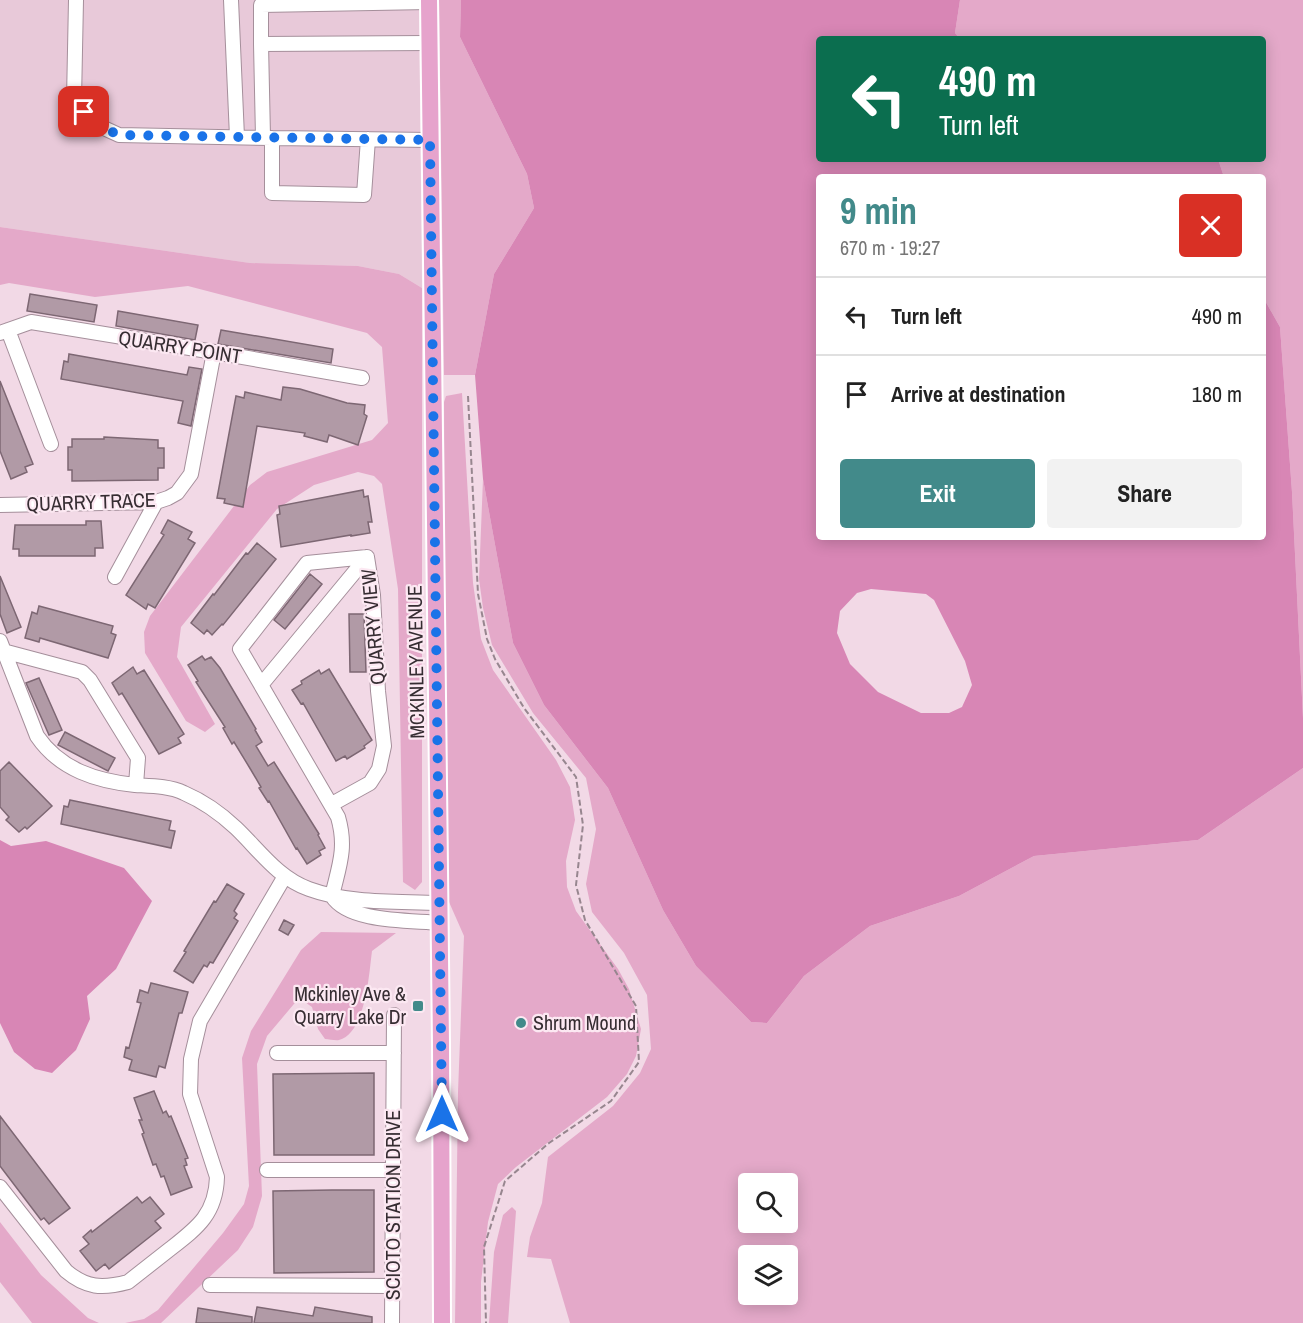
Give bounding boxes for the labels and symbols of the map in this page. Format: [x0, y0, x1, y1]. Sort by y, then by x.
pin [58, 86, 109, 137]
street label: QUARRY POINT [117, 323, 244, 370]
street label: QUARRY TRACE [26, 486, 156, 517]
street label: QUARRY VIEW [354, 568, 391, 686]
street label: MCKINLEY AVENUE [401, 585, 430, 739]
place label: Mckinley Ave & Quarry Lake Dr [294, 980, 407, 1030]
marker: Mckinley Ave & Quarry Lake Dr [411, 999, 425, 1013]
place label: Shrum Mound [533, 1009, 636, 1036]
marker: Shrum Mound [514, 1016, 528, 1030]
position arrow [410, 1082, 474, 1146]
street label: SCIOTO STATION DRIVE [379, 1110, 406, 1300]

